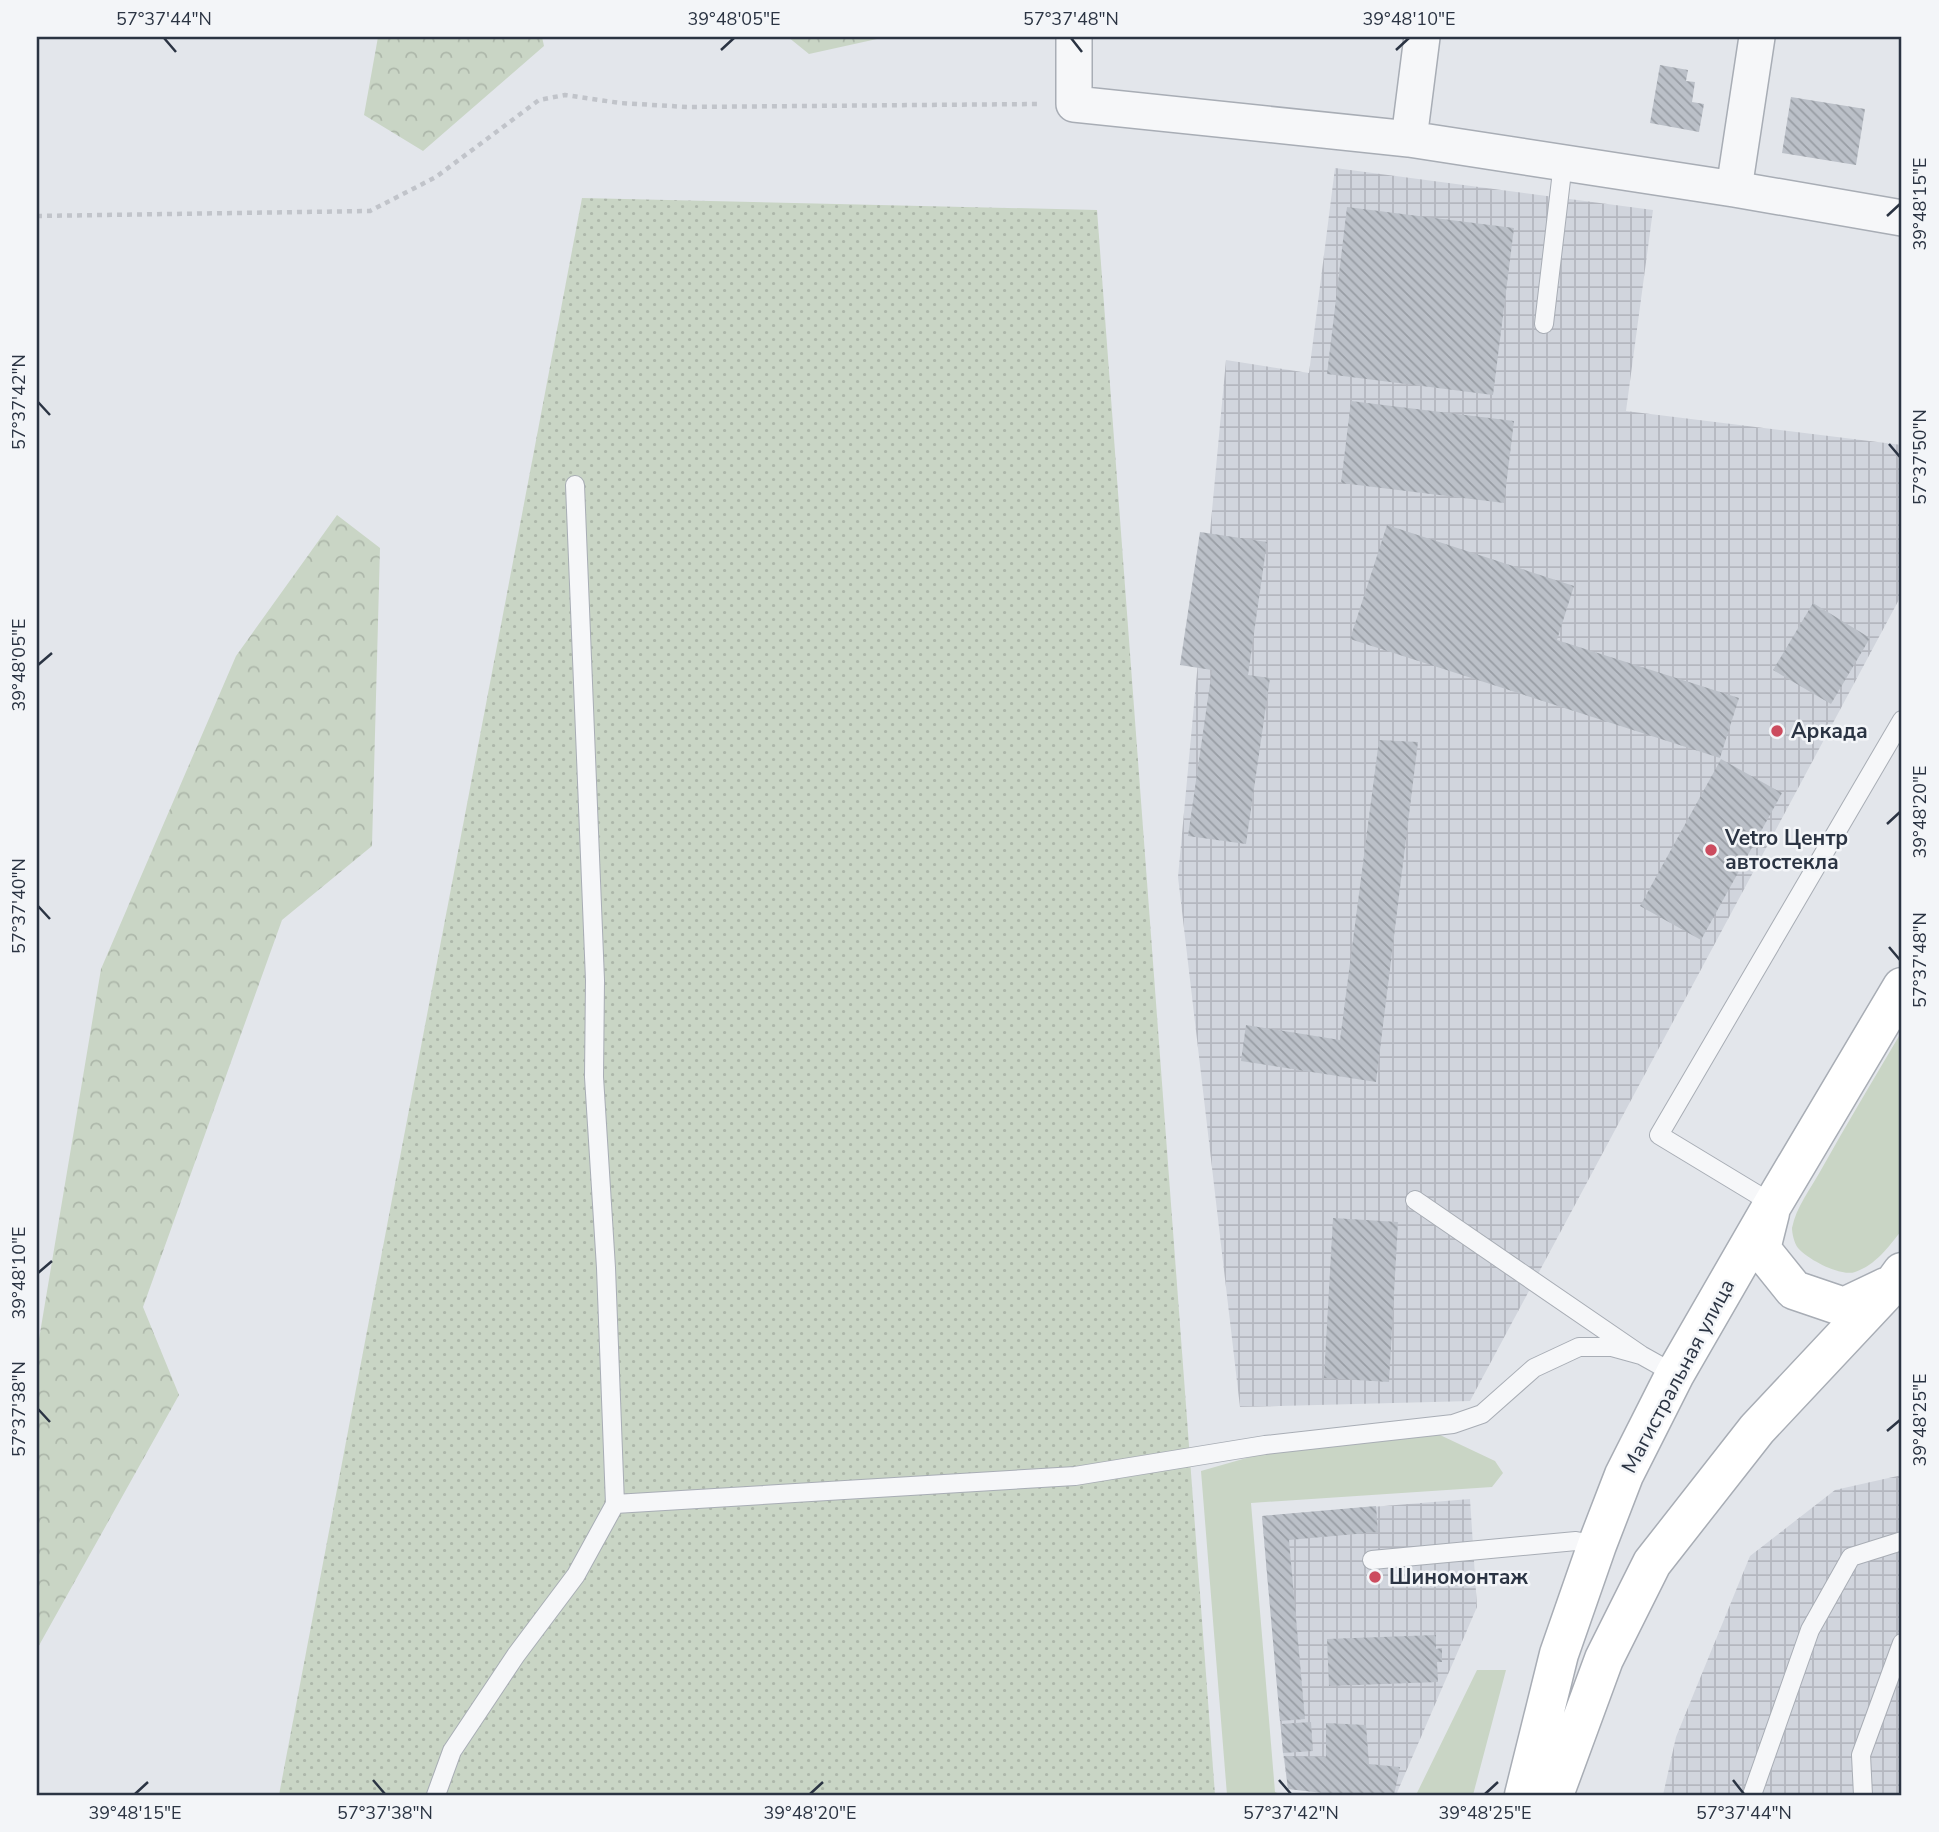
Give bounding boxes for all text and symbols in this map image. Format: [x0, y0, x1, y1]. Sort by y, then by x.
text: 57°37'44"N [116, 7, 212, 31]
text: 39°48'05"E [688, 7, 781, 31]
text: 57°37'48"N [1023, 7, 1119, 31]
text: 39°48'10"E [1363, 7, 1456, 31]
text: 39°48'15"E [1908, 158, 1932, 251]
text: 57°37'42"N [7, 354, 31, 450]
text: 57°37'50"N [1908, 409, 1932, 505]
text: 39°48'05"E [7, 619, 31, 712]
place label: Аркада [1791, 717, 1868, 745]
marker: Аркада [1769, 723, 1785, 739]
text: 39°48'20"E [1908, 766, 1932, 859]
place label: Vetro Центр автостекла [1724, 824, 1848, 876]
marker: Vetro Центр автостекла [1703, 842, 1719, 858]
text: 57°37'40"N [7, 858, 31, 954]
text: 57°37'48"N [1908, 912, 1932, 1008]
text: 39°48'10"E [7, 1227, 31, 1320]
street label: Магистральная улица [1615, 1274, 1741, 1478]
text: 57°37'38"N [7, 1361, 31, 1457]
text: 39°48'25"E [1908, 1374, 1932, 1467]
place label: Шиномонтаж [1389, 1563, 1529, 1591]
marker: Шиномонтаж [1367, 1569, 1383, 1585]
text: 39°48'15"E [89, 1801, 182, 1825]
text: 57°37'38"N [337, 1801, 433, 1825]
text: 39°48'20"E [764, 1801, 857, 1825]
text: 57°37'42"N [1243, 1801, 1339, 1825]
text: 39°48'25"E [1439, 1801, 1532, 1825]
text: 57°37'44"N [1696, 1801, 1792, 1825]

